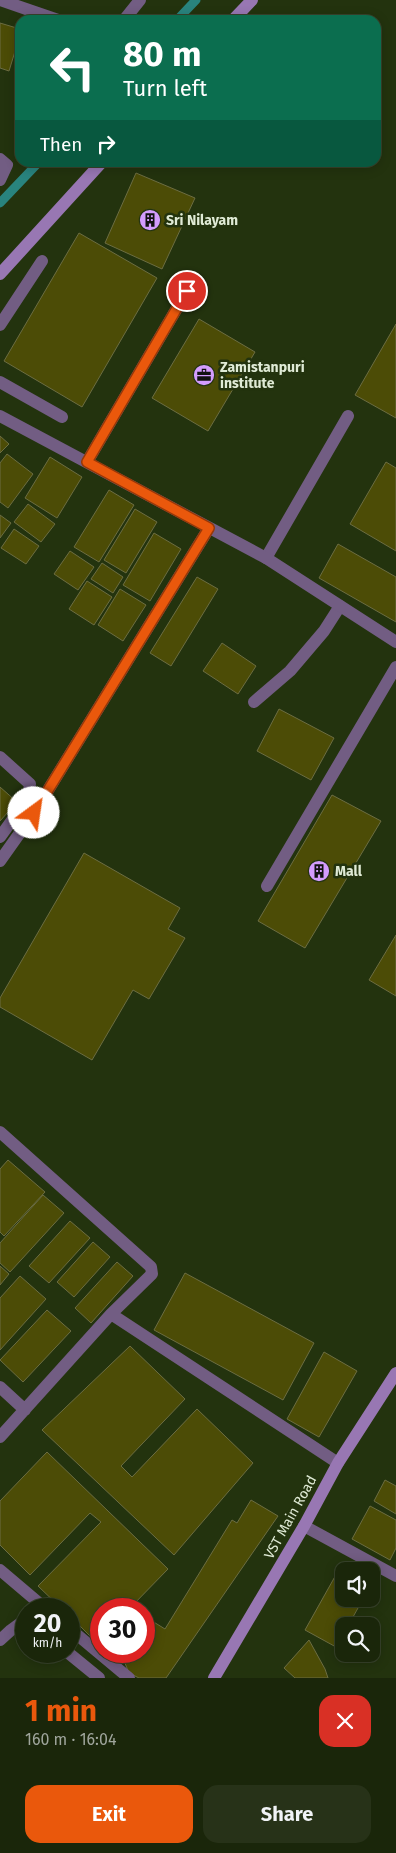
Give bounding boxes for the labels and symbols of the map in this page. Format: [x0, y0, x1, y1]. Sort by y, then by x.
building icon: Sri Nilayam [138, 208, 162, 232]
place label: Sri Nilayam [166, 212, 238, 229]
pin [166, 270, 208, 312]
place label: Zamistanpuri institute [220, 359, 305, 392]
office icon: Zamistanpuri institute [192, 363, 216, 387]
position arrow [7, 786, 59, 838]
building icon: Mall [307, 859, 331, 883]
place label: Mall [335, 863, 363, 880]
street label: VST Main Road [261, 1473, 320, 1562]
speed limit sign: 30 [90, 1598, 155, 1663]

